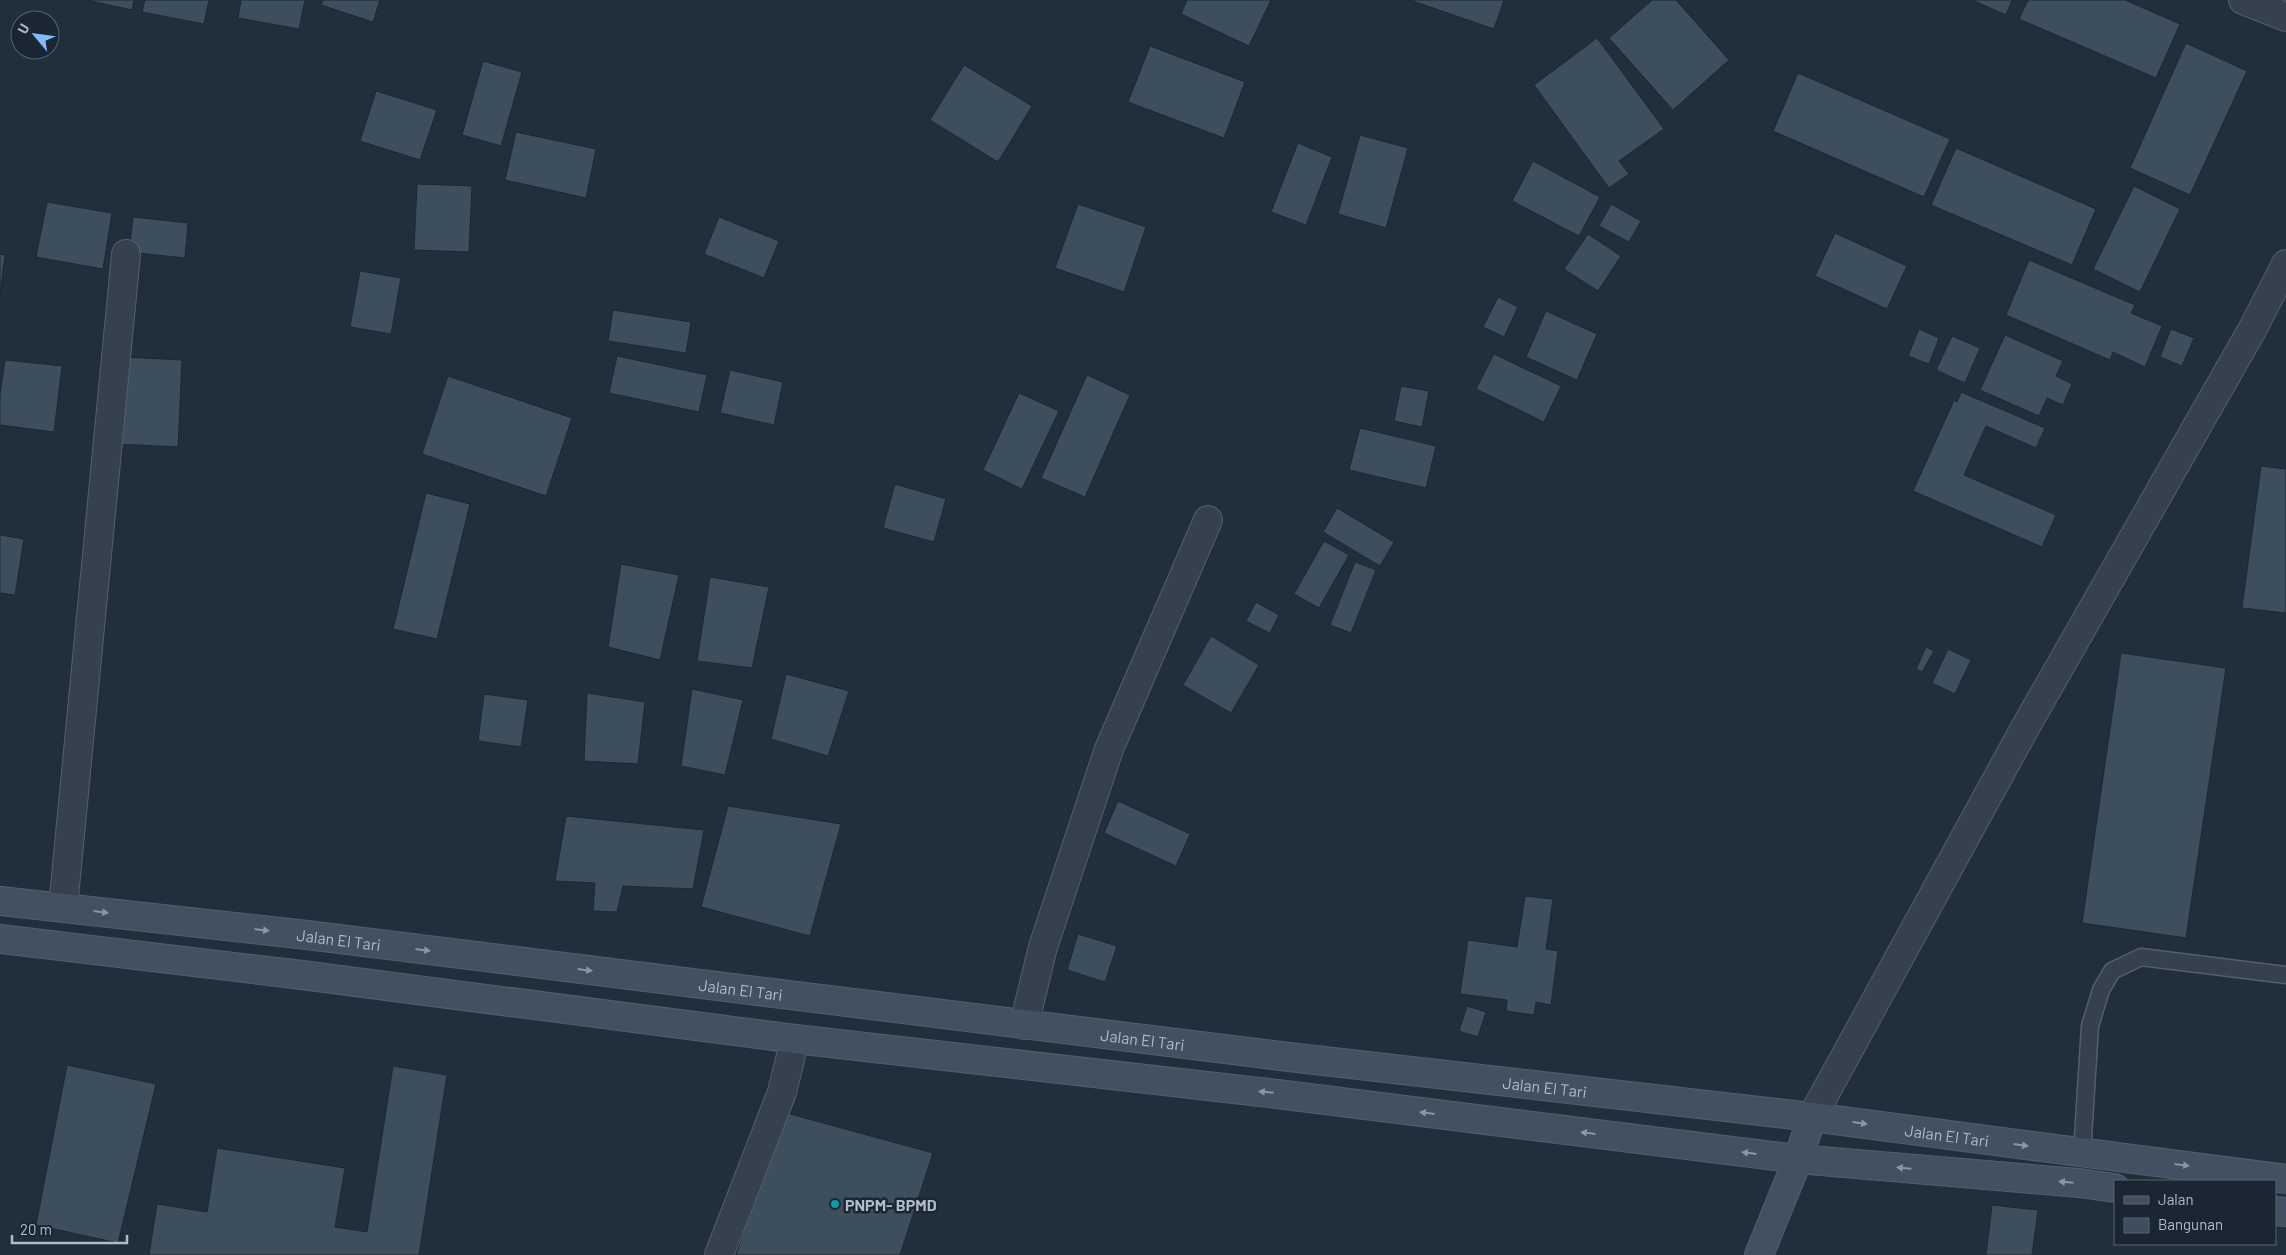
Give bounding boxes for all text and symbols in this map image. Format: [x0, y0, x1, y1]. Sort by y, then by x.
north arrow [10, 10, 60, 60]
text: U [14, 20, 33, 36]
one-way arrow [93, 908, 109, 916]
street label: Jalan El Tari [296, 924, 382, 954]
one-way arrow [254, 926, 270, 934]
one-way arrow [416, 946, 432, 954]
one-way arrow [577, 967, 593, 975]
street label: Jalan El Tari [698, 974, 784, 1004]
street label: Jalan El Tari [1100, 1024, 1186, 1053]
street label: Jalan El Tari [1502, 1072, 1588, 1101]
one-way arrow [1257, 1088, 1273, 1096]
one-way arrow [1419, 1109, 1435, 1117]
one-way arrow [1852, 1120, 1868, 1128]
street label: Jalan El Tari [1904, 1120, 1990, 1150]
one-way arrow [1580, 1129, 1596, 1137]
one-way arrow [2013, 1141, 2029, 1149]
one-way arrow [1741, 1149, 1757, 1157]
one-way arrow [2175, 1161, 2191, 1169]
one-way arrow [1896, 1164, 1912, 1172]
one-way arrow [2058, 1178, 2074, 1186]
legend [2114, 1180, 2276, 1245]
text: Jalan [2158, 1190, 2194, 1208]
place label: PNPM- BPMD [845, 1195, 937, 1214]
marker: PNPM- BPMD [829, 1198, 841, 1210]
scale bar [12, 1212, 128, 1244]
text: Bangunan [2158, 1215, 2223, 1233]
text: 20 m [20, 1220, 52, 1238]

